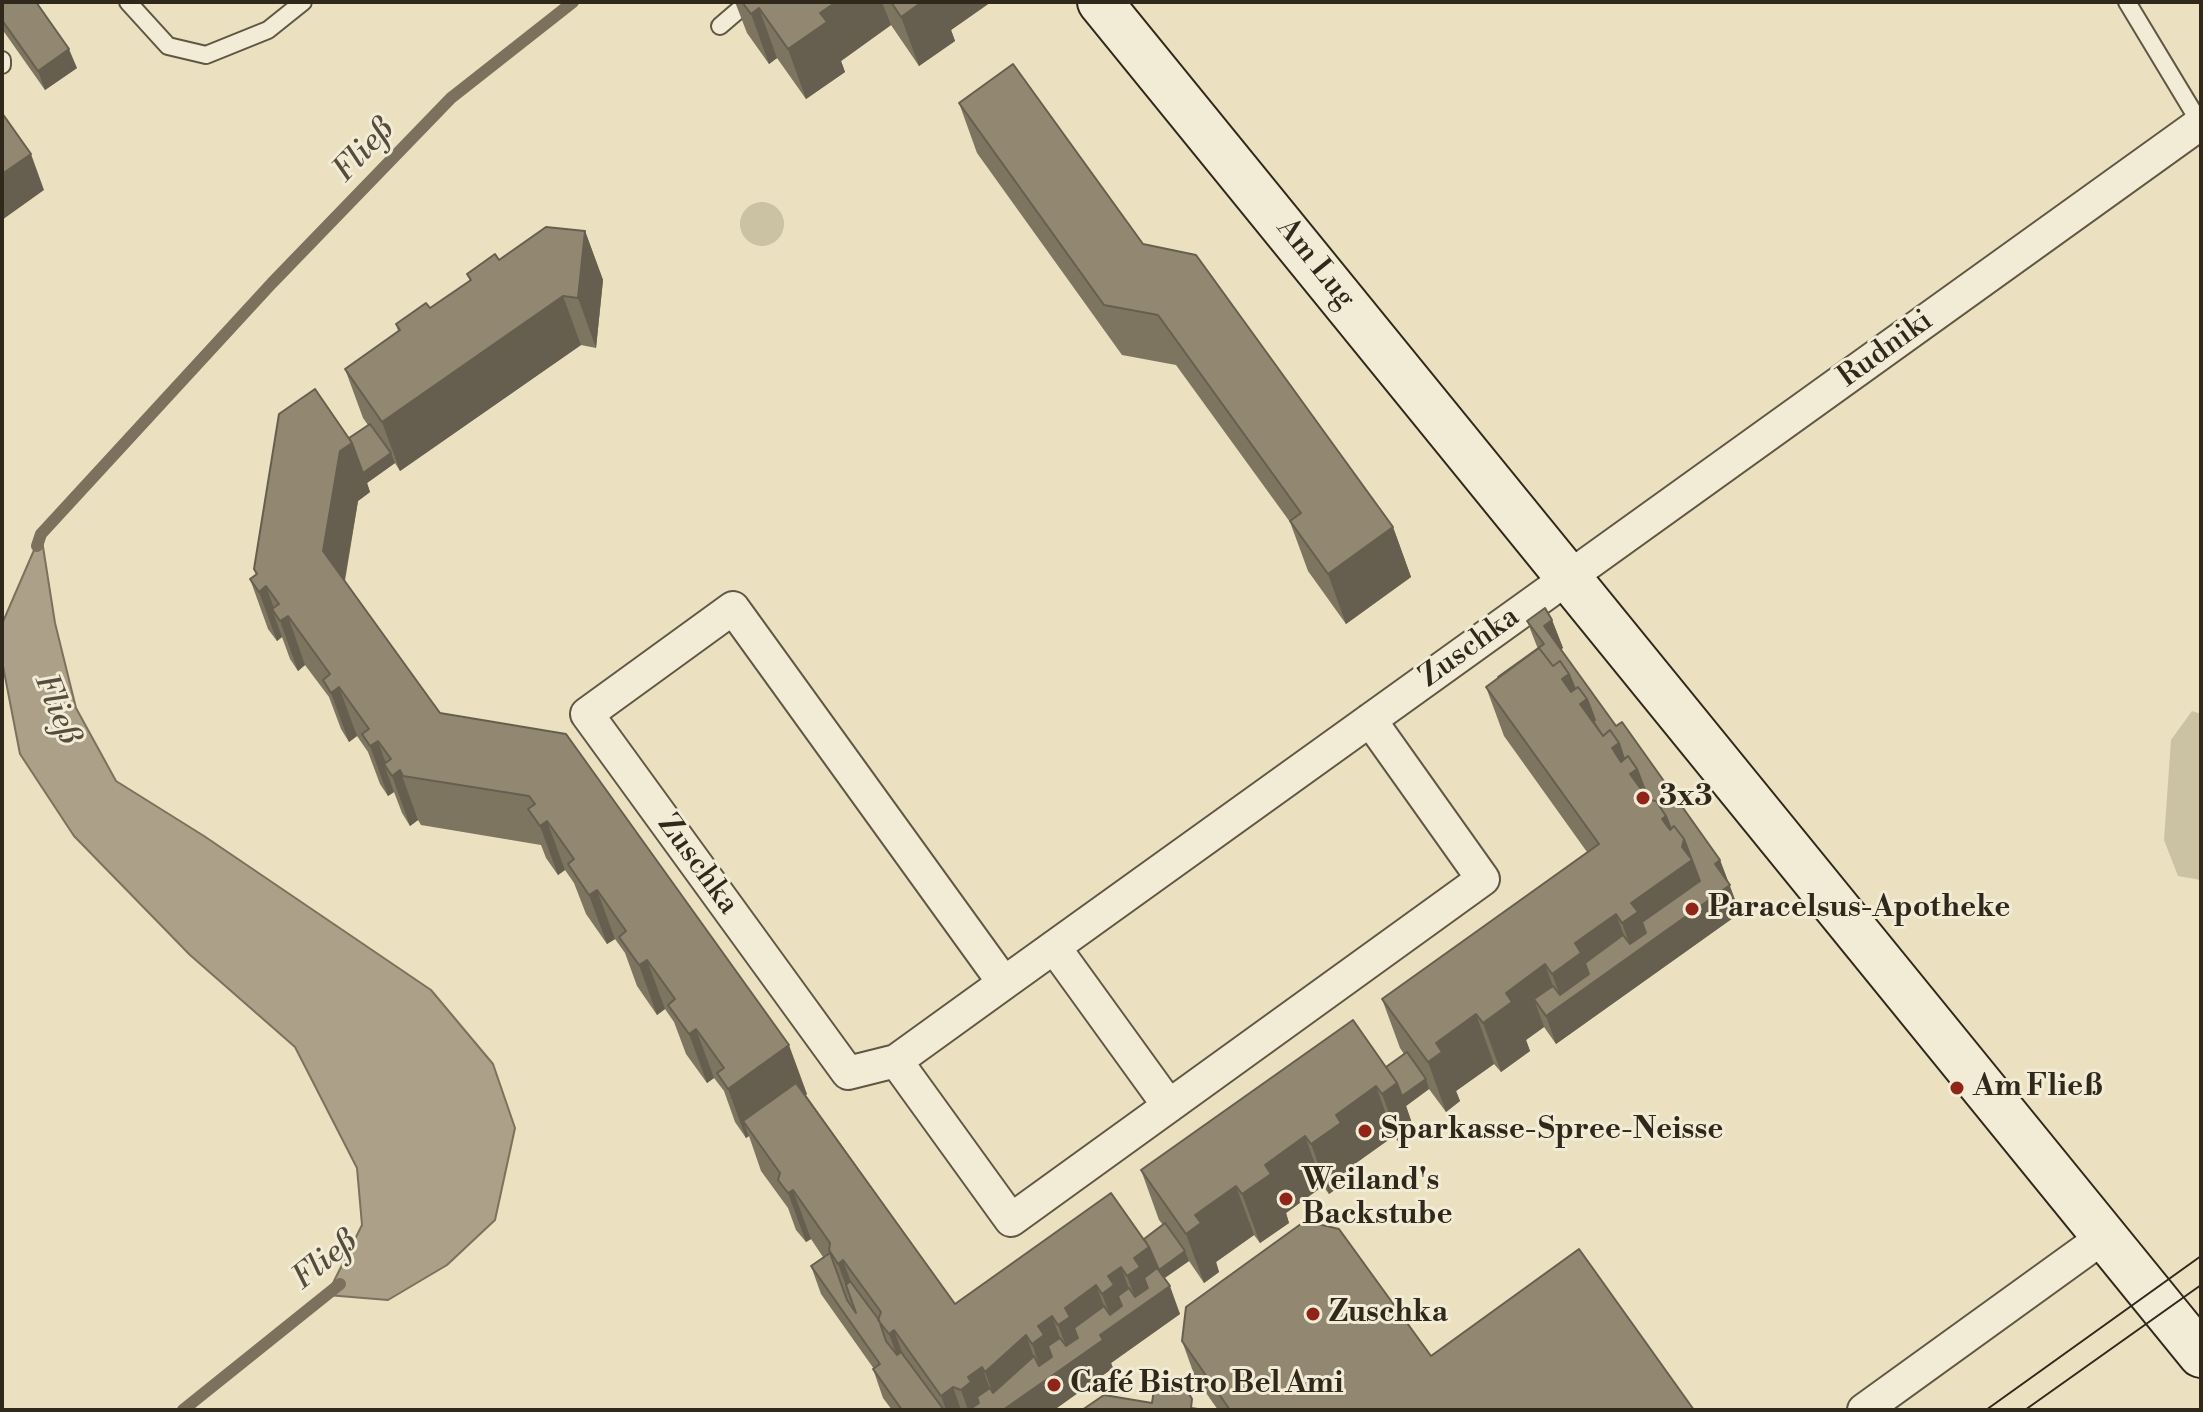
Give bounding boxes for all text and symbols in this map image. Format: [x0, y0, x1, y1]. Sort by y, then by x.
water label: Fließ [326, 111, 404, 191]
street label: Am Lug [1268, 212, 1362, 316]
street label: Rudniki [1832, 304, 1940, 396]
street label: Zuschka [1413, 600, 1527, 696]
water label: Fließ [24, 669, 88, 751]
place label: 3x3 [1659, 780, 1712, 816]
marker: 3x3 [1634, 789, 1652, 807]
street label: Zuschka [649, 808, 745, 922]
place label: Paracelsus-Apotheke [1708, 891, 2010, 927]
marker: Paracelsus-Apotheke [1683, 900, 1701, 918]
place label: Am Fließ [1973, 1070, 2103, 1106]
marker: Am Fließ [1948, 1079, 1966, 1097]
place label: Sparkasse-Spree-Neisse [1381, 1113, 1723, 1149]
marker: Sparkasse-Spree-Neisse [1356, 1122, 1374, 1140]
place label: Weiland's Backstube [1302, 1164, 1453, 1234]
marker: Weiland's Backstube [1277, 1190, 1295, 1208]
water label: Fließ [285, 1223, 367, 1299]
place label: Zuschka [1329, 1296, 1448, 1332]
marker: Zuschka [1304, 1305, 1322, 1323]
place label: Café Bistro Bel Ami [1070, 1367, 1343, 1403]
marker: Café Bistro Bel Ami [1045, 1376, 1063, 1394]

